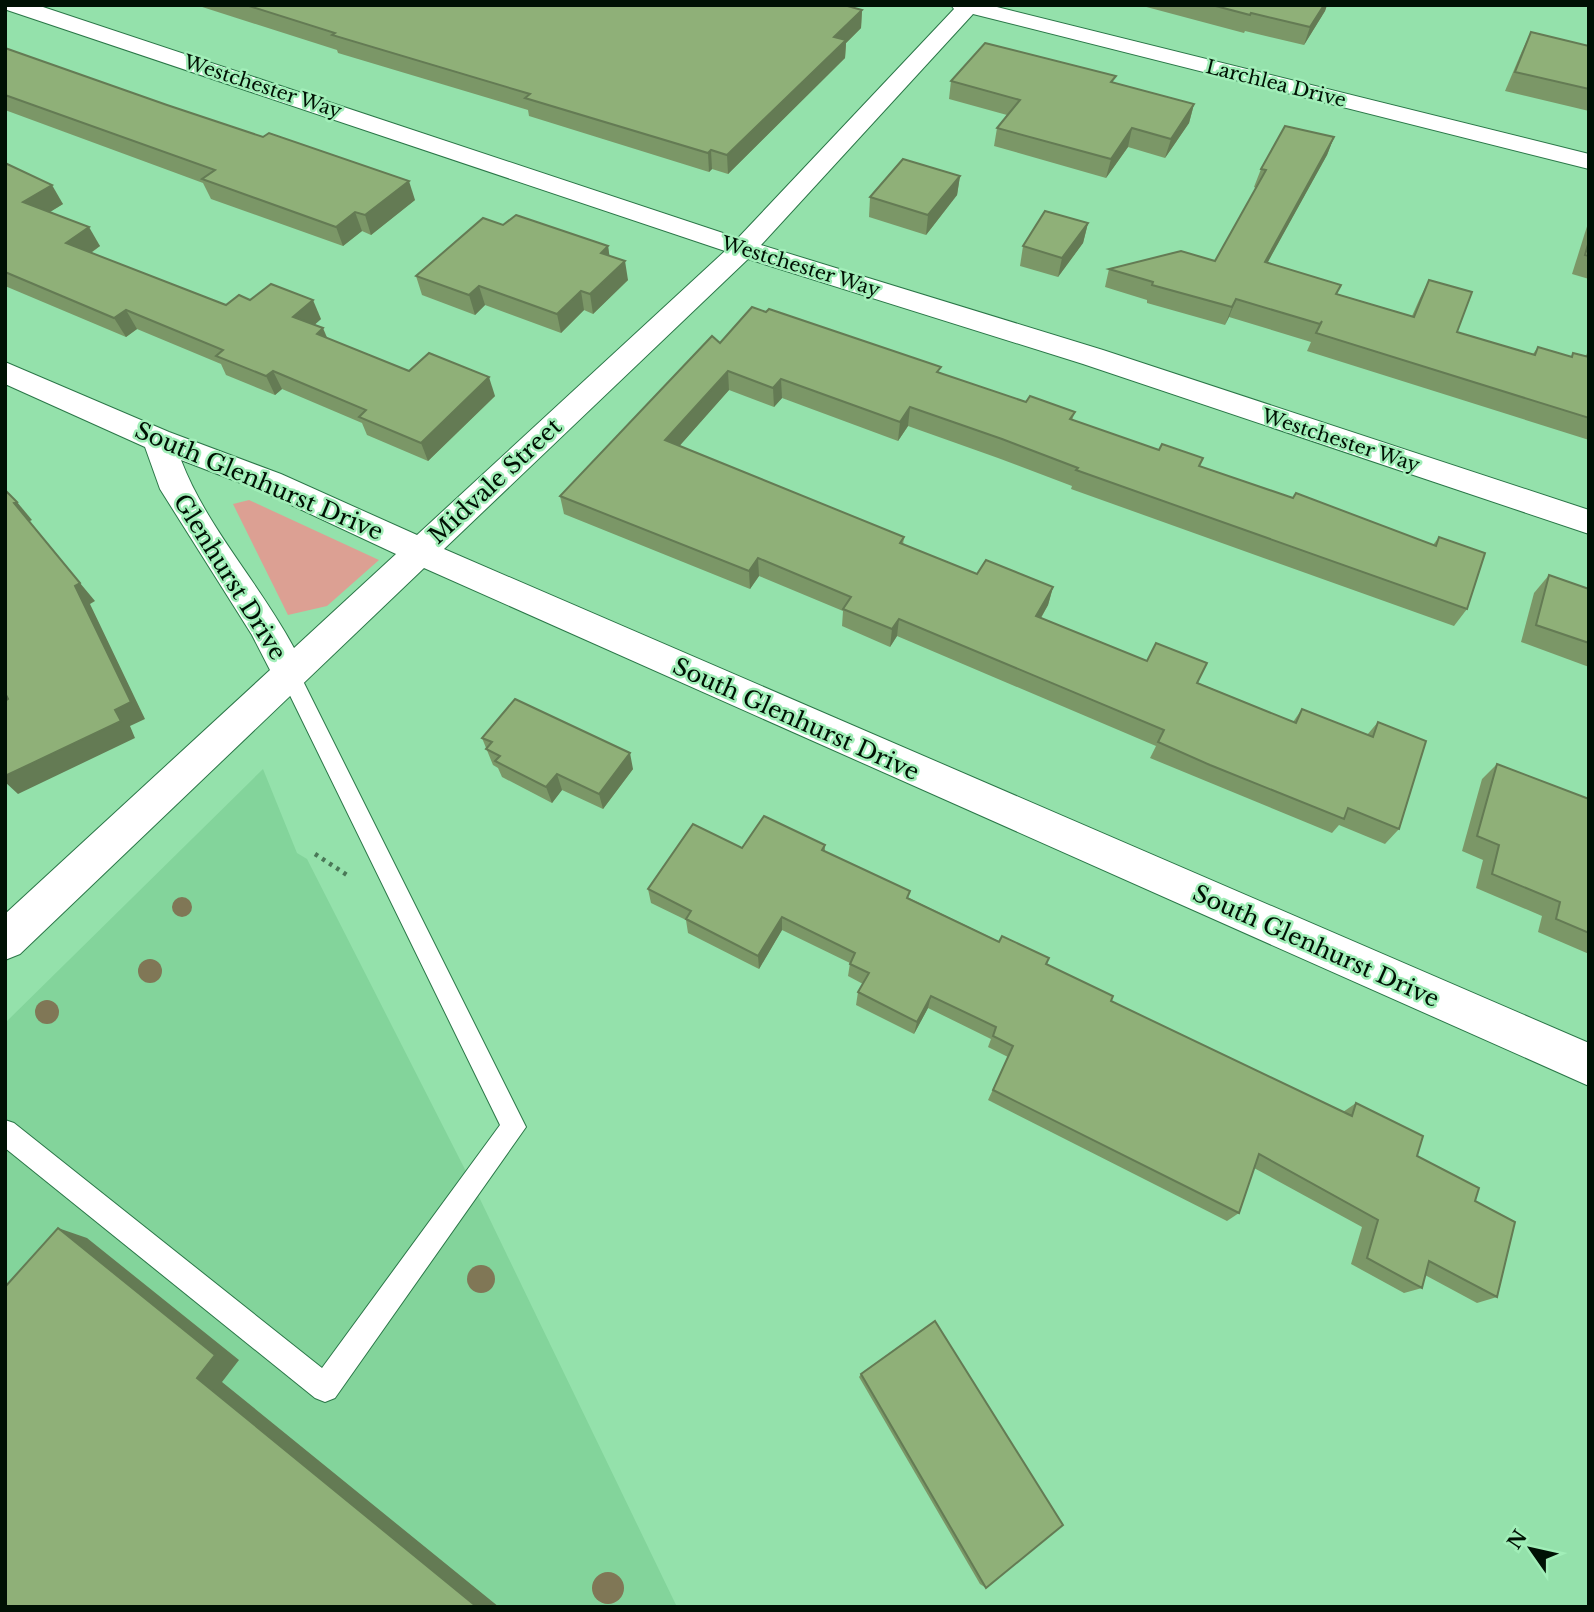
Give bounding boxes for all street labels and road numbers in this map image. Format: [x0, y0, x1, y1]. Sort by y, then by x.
street label: Westchester Way [180, 50, 345, 123]
street label: Larchlea Drive [1203, 55, 1348, 112]
street label: Westchester Way [718, 231, 883, 302]
street label: Westchester Way [1258, 404, 1423, 477]
street label: Midvale Street [423, 412, 567, 550]
street label: South Glenhurst Drive [131, 416, 387, 546]
street label: Glenhurst Drive [168, 489, 292, 665]
street label: South Glenhurst Drive [669, 652, 923, 786]
street label: South Glenhurst Drive [1189, 879, 1443, 1013]

